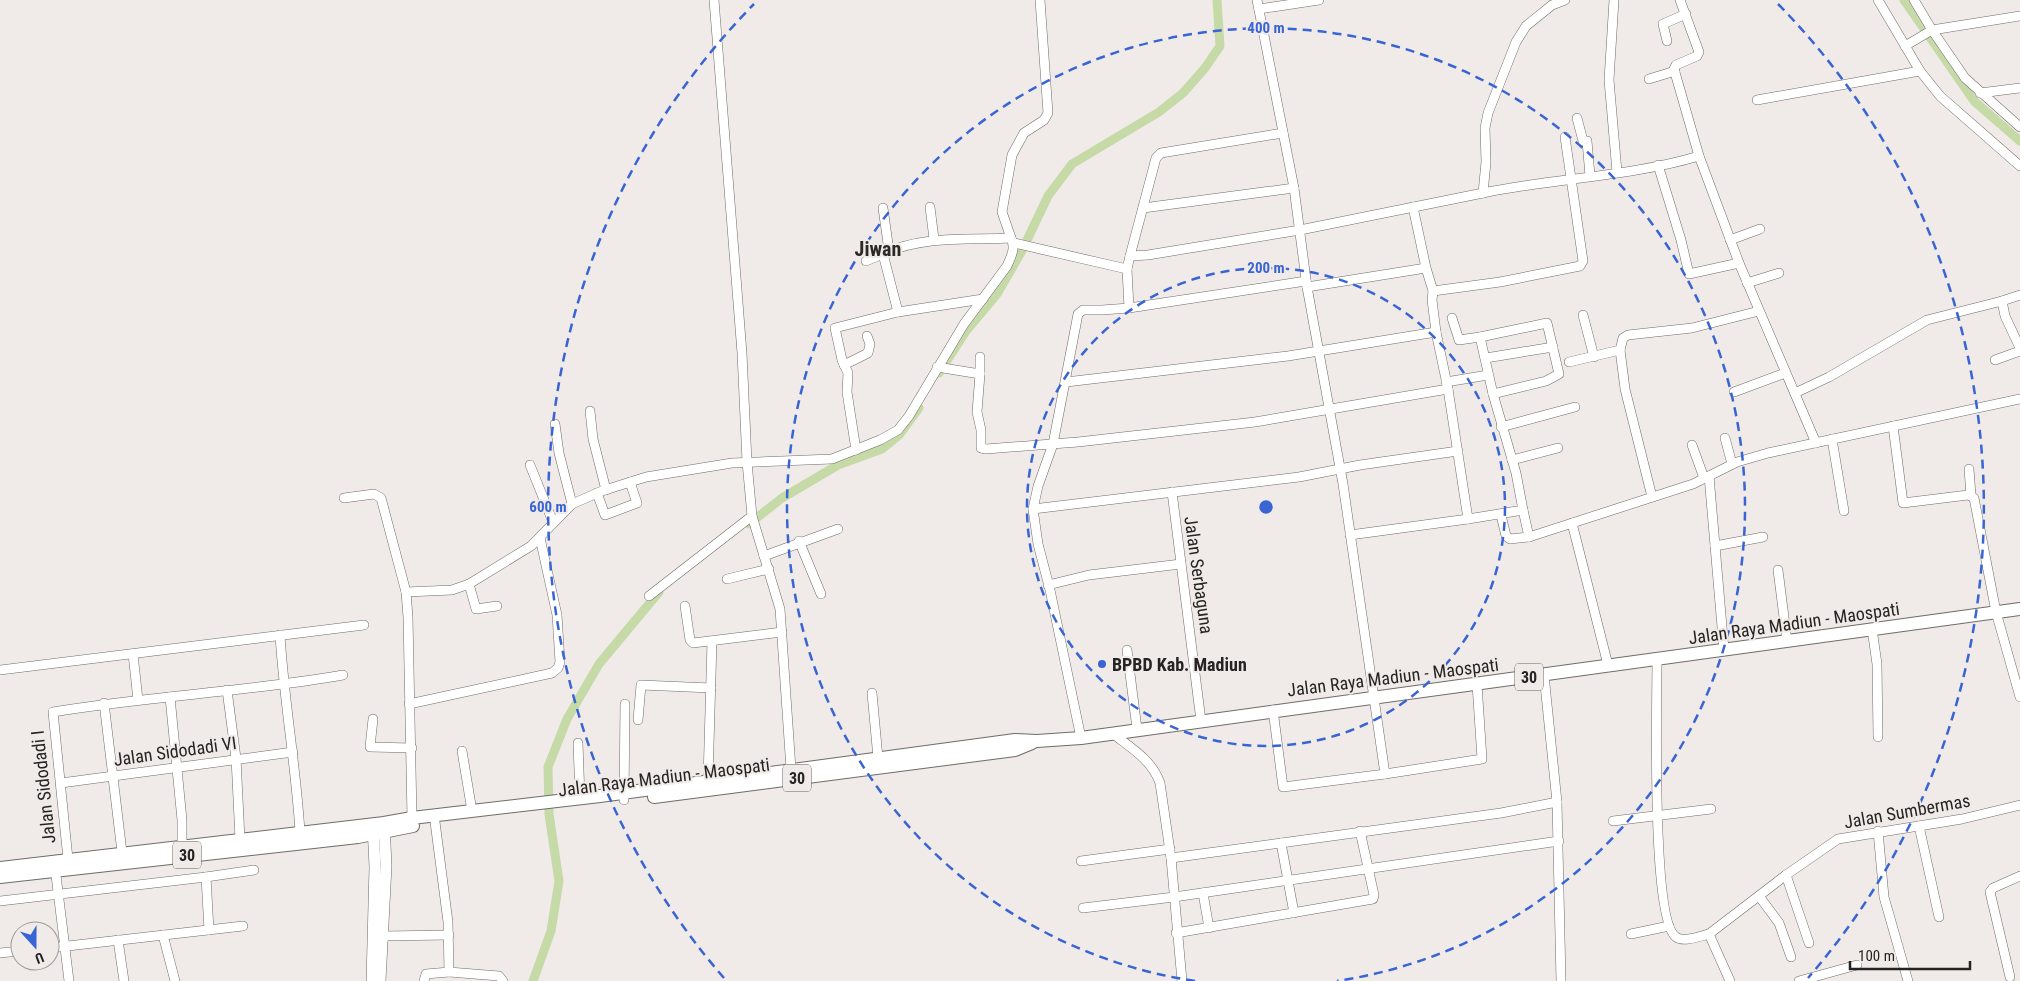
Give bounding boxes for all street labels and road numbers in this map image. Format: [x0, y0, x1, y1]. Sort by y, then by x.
street label: Jalan Serbaguna [1180, 515, 1218, 635]
street label: Jalan Raya Madiun - Maospati [1687, 598, 1901, 648]
street label: Jalan Raya Madiun - Maospati [1286, 654, 1500, 700]
road number: 30 [1515, 664, 1543, 690]
street label: Jalan Sidodadi I [27, 729, 59, 845]
street label: Jalan Sidodadi VI [112, 732, 238, 770]
street label: Jalan Raya Madiun - Maospati [557, 754, 771, 800]
road number: 30 [783, 764, 811, 791]
street label: Jalan Sumbermas [1842, 790, 1972, 832]
road number: 30 [173, 842, 201, 868]

